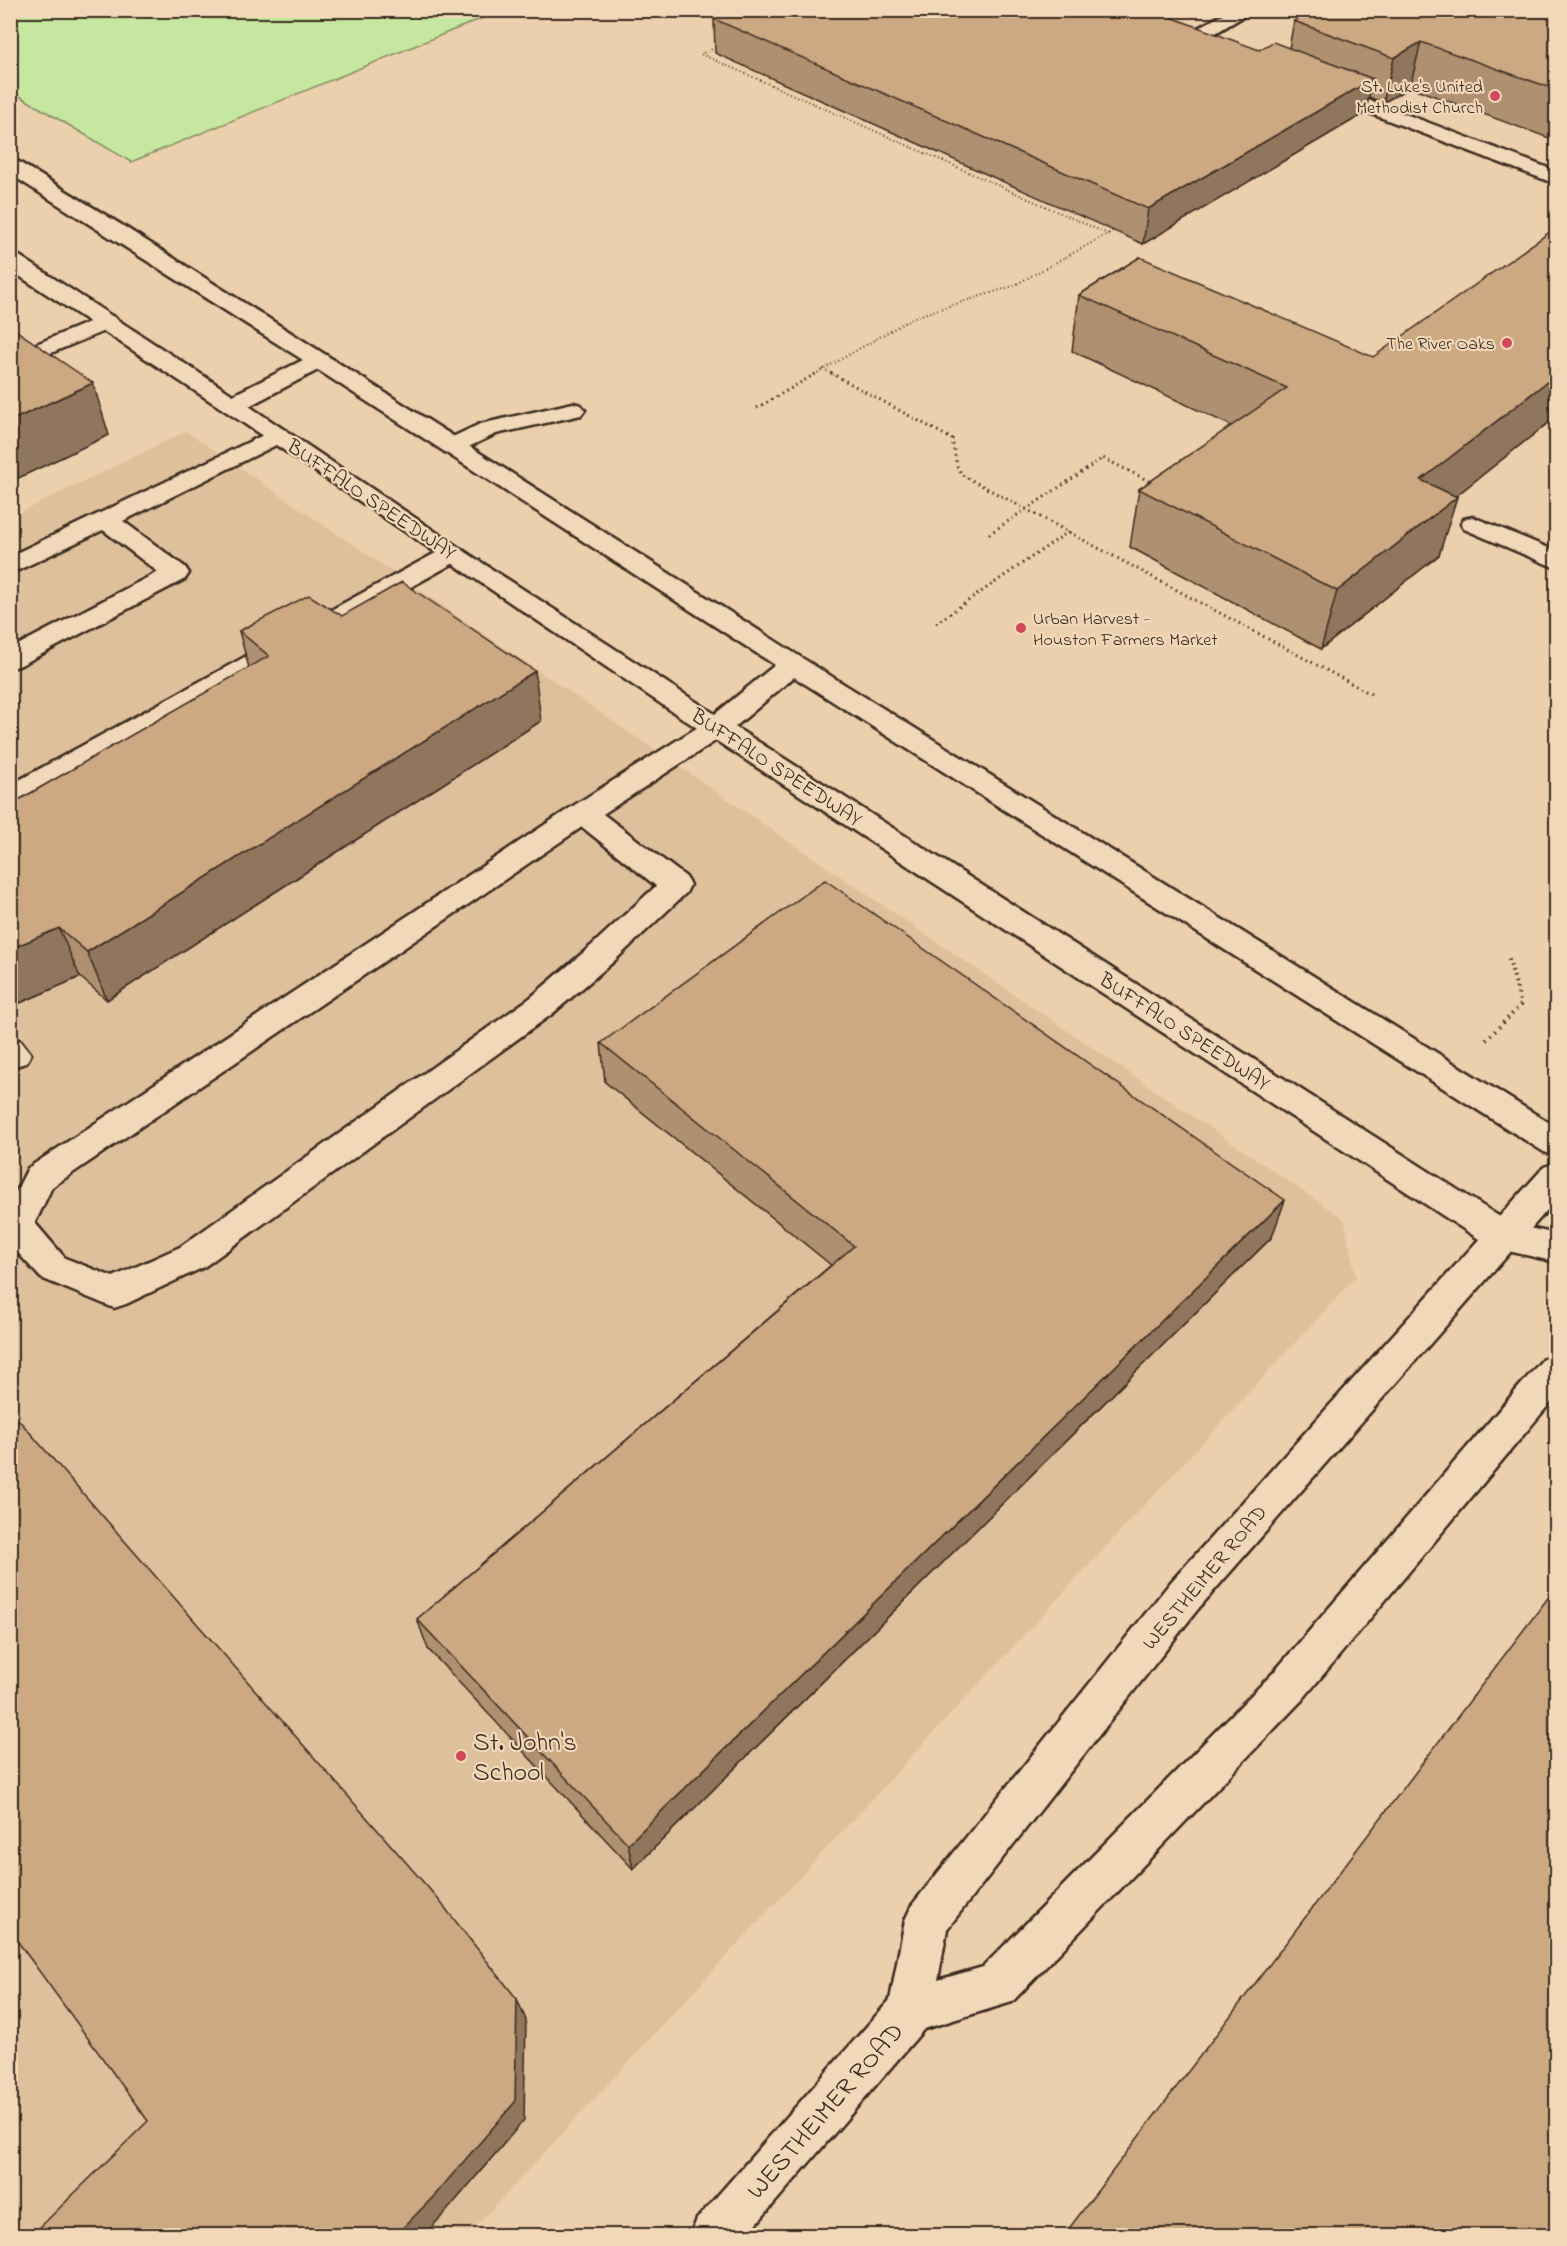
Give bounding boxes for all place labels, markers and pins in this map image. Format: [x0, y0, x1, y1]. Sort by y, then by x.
place label: St. Luke's United Methodist Church [1356, 75, 1483, 122]
marker: St. Luke's United Methodist Church [1488, 89, 1502, 103]
place label: The River Oaks [1386, 332, 1495, 358]
marker: The River Oaks [1500, 336, 1514, 350]
place label: Urban Harvest - Houston Farmers Market [1033, 607, 1217, 654]
marker: Urban Harvest - Houston Farmers Market [1014, 621, 1028, 635]
place label: St. John's School [473, 1725, 577, 1793]
marker: St. John's School [454, 1749, 468, 1763]

